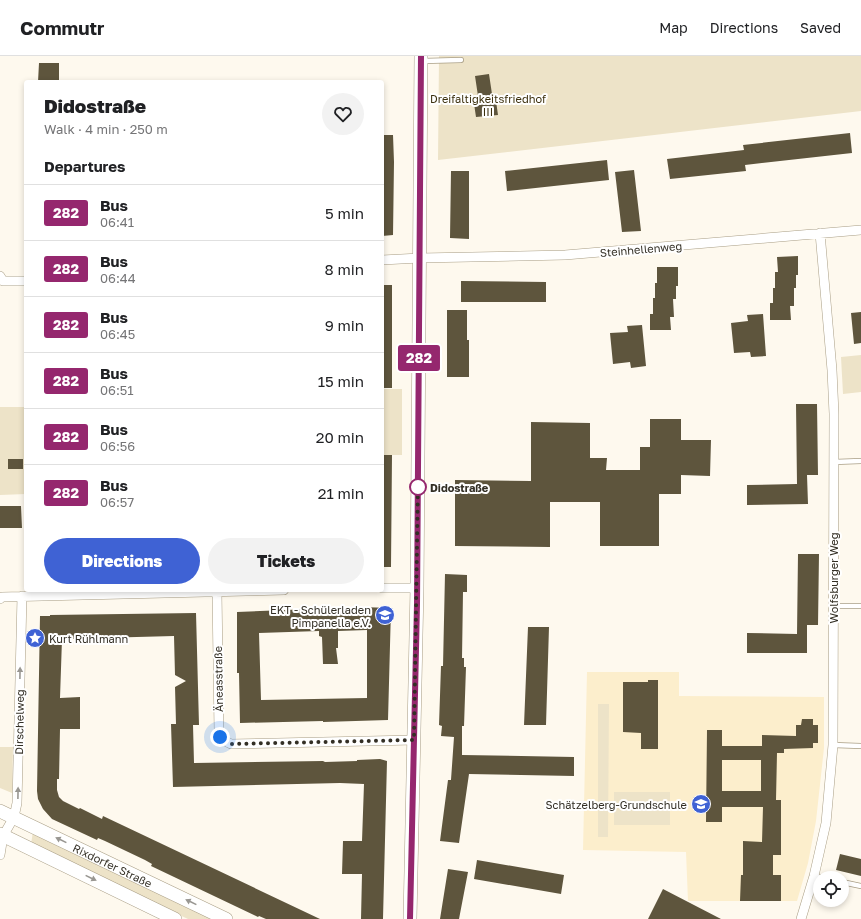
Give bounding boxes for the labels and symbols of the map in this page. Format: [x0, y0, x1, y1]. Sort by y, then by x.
park label: Dreifaltigkeitsfriedhof III [430, 92, 546, 118]
street label: Steinhellenweg [599, 239, 683, 259]
line badge: 282 [396, 345, 442, 371]
marker: Didostraße [409, 478, 427, 496]
place label: Didostraße [430, 481, 489, 494]
street label: Wolfsburger Weg [827, 533, 840, 623]
place label: EKT - Schülerladen Pimpanella e.V. [270, 603, 371, 629]
school or university icon: EKT - Schülerladen Pimpanella e.V. [374, 604, 396, 626]
place icon: Kurt Rühlmann [24, 627, 46, 649]
place label: Kurt Rühlmann [49, 632, 128, 645]
street label: Äneasstraße [211, 646, 225, 712]
one-way arrow [17, 667, 24, 679]
street label: Dirschelweg [12, 689, 26, 755]
your location [210, 727, 230, 747]
one-way arrow [14, 787, 21, 799]
school or university icon: Schätzelberg-Grundschule [690, 793, 712, 815]
place label: Schätzelberg-Grundschule [545, 798, 687, 811]
one-way arrow [55, 837, 66, 843]
street label: Rixdorfer Straße [71, 841, 154, 889]
one-way arrow [85, 875, 96, 881]
one-way arrow [185, 899, 196, 905]

